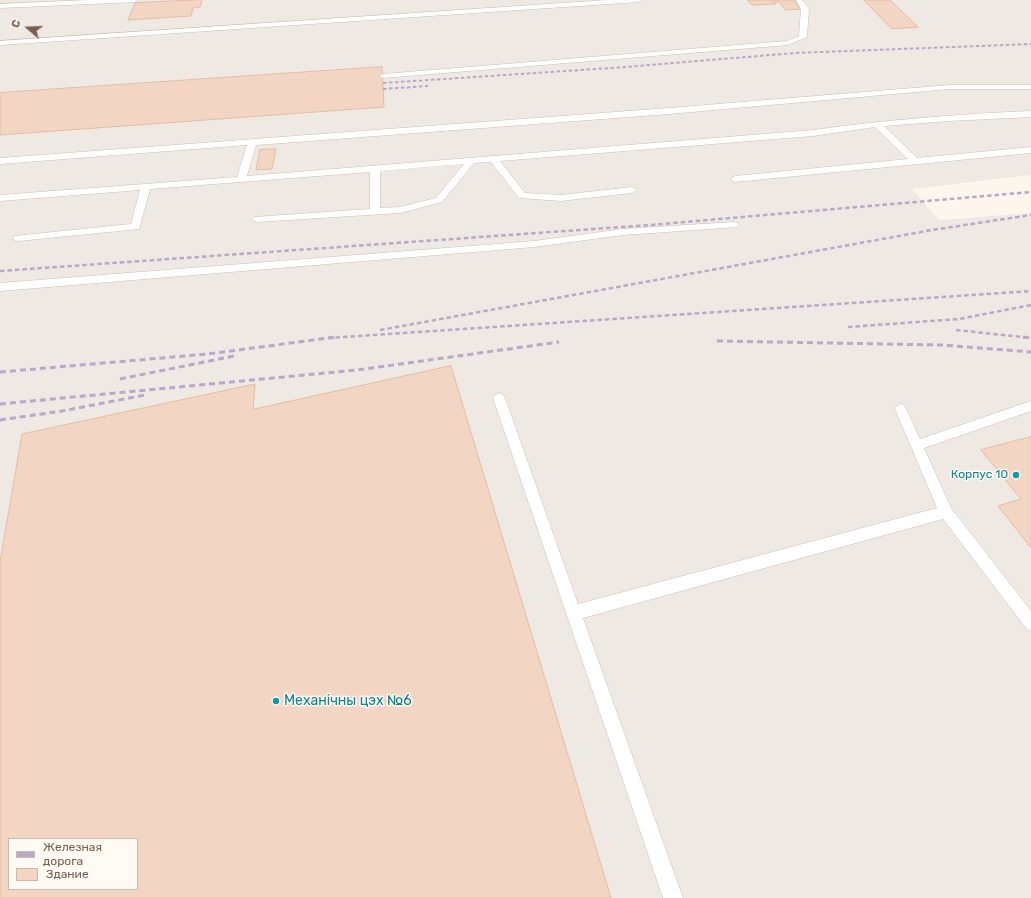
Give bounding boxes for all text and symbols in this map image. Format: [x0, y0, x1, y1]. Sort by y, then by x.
north arrow [8, 8, 48, 48]
text: С [9, 18, 24, 30]
place label: Корпус 10 [951, 468, 1008, 482]
marker: Корпус 10 [1011, 470, 1021, 480]
place label: Механічны цэх №6 [284, 693, 412, 709]
marker: Механічны цэх №6 [271, 696, 281, 706]
legend [8, 838, 138, 890]
text: Железная дорога [43, 840, 102, 868]
text: Здание [46, 867, 89, 881]

